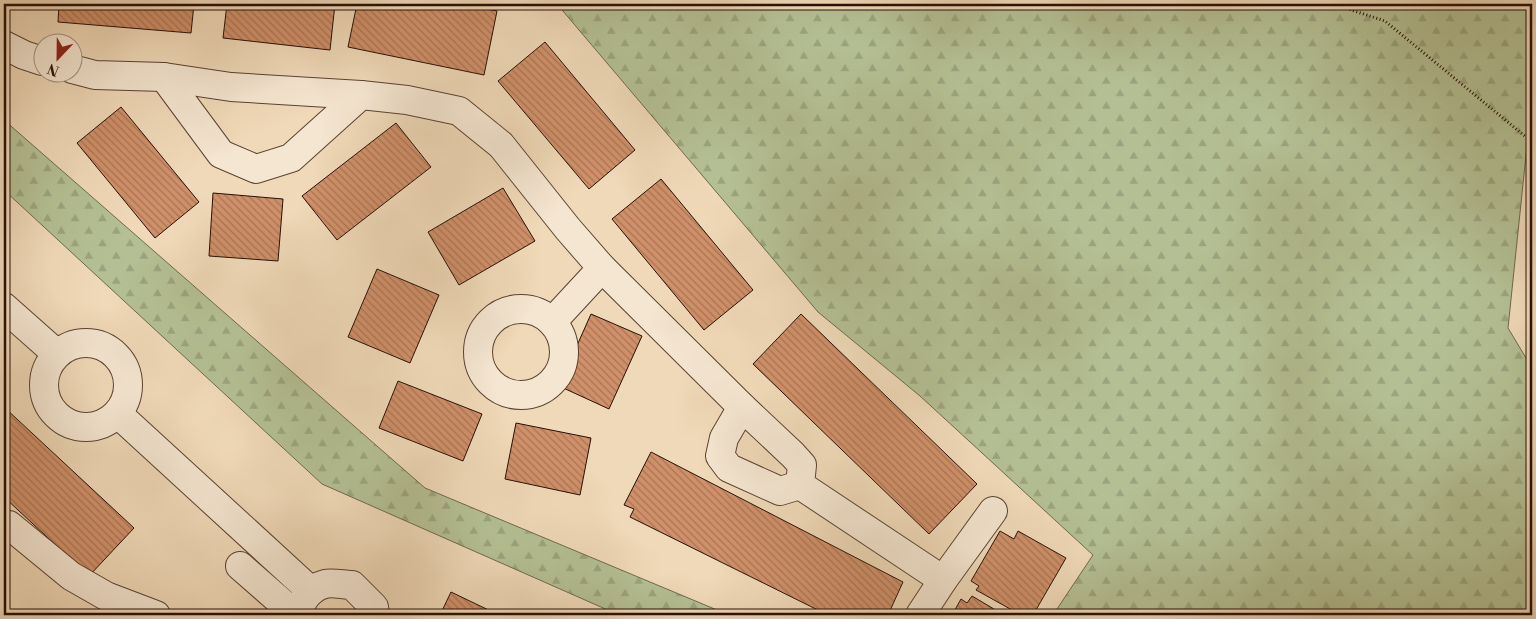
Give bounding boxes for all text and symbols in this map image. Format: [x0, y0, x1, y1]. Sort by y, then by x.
north arrow [32, 32, 82, 82]
text: N [45, 59, 62, 80]

